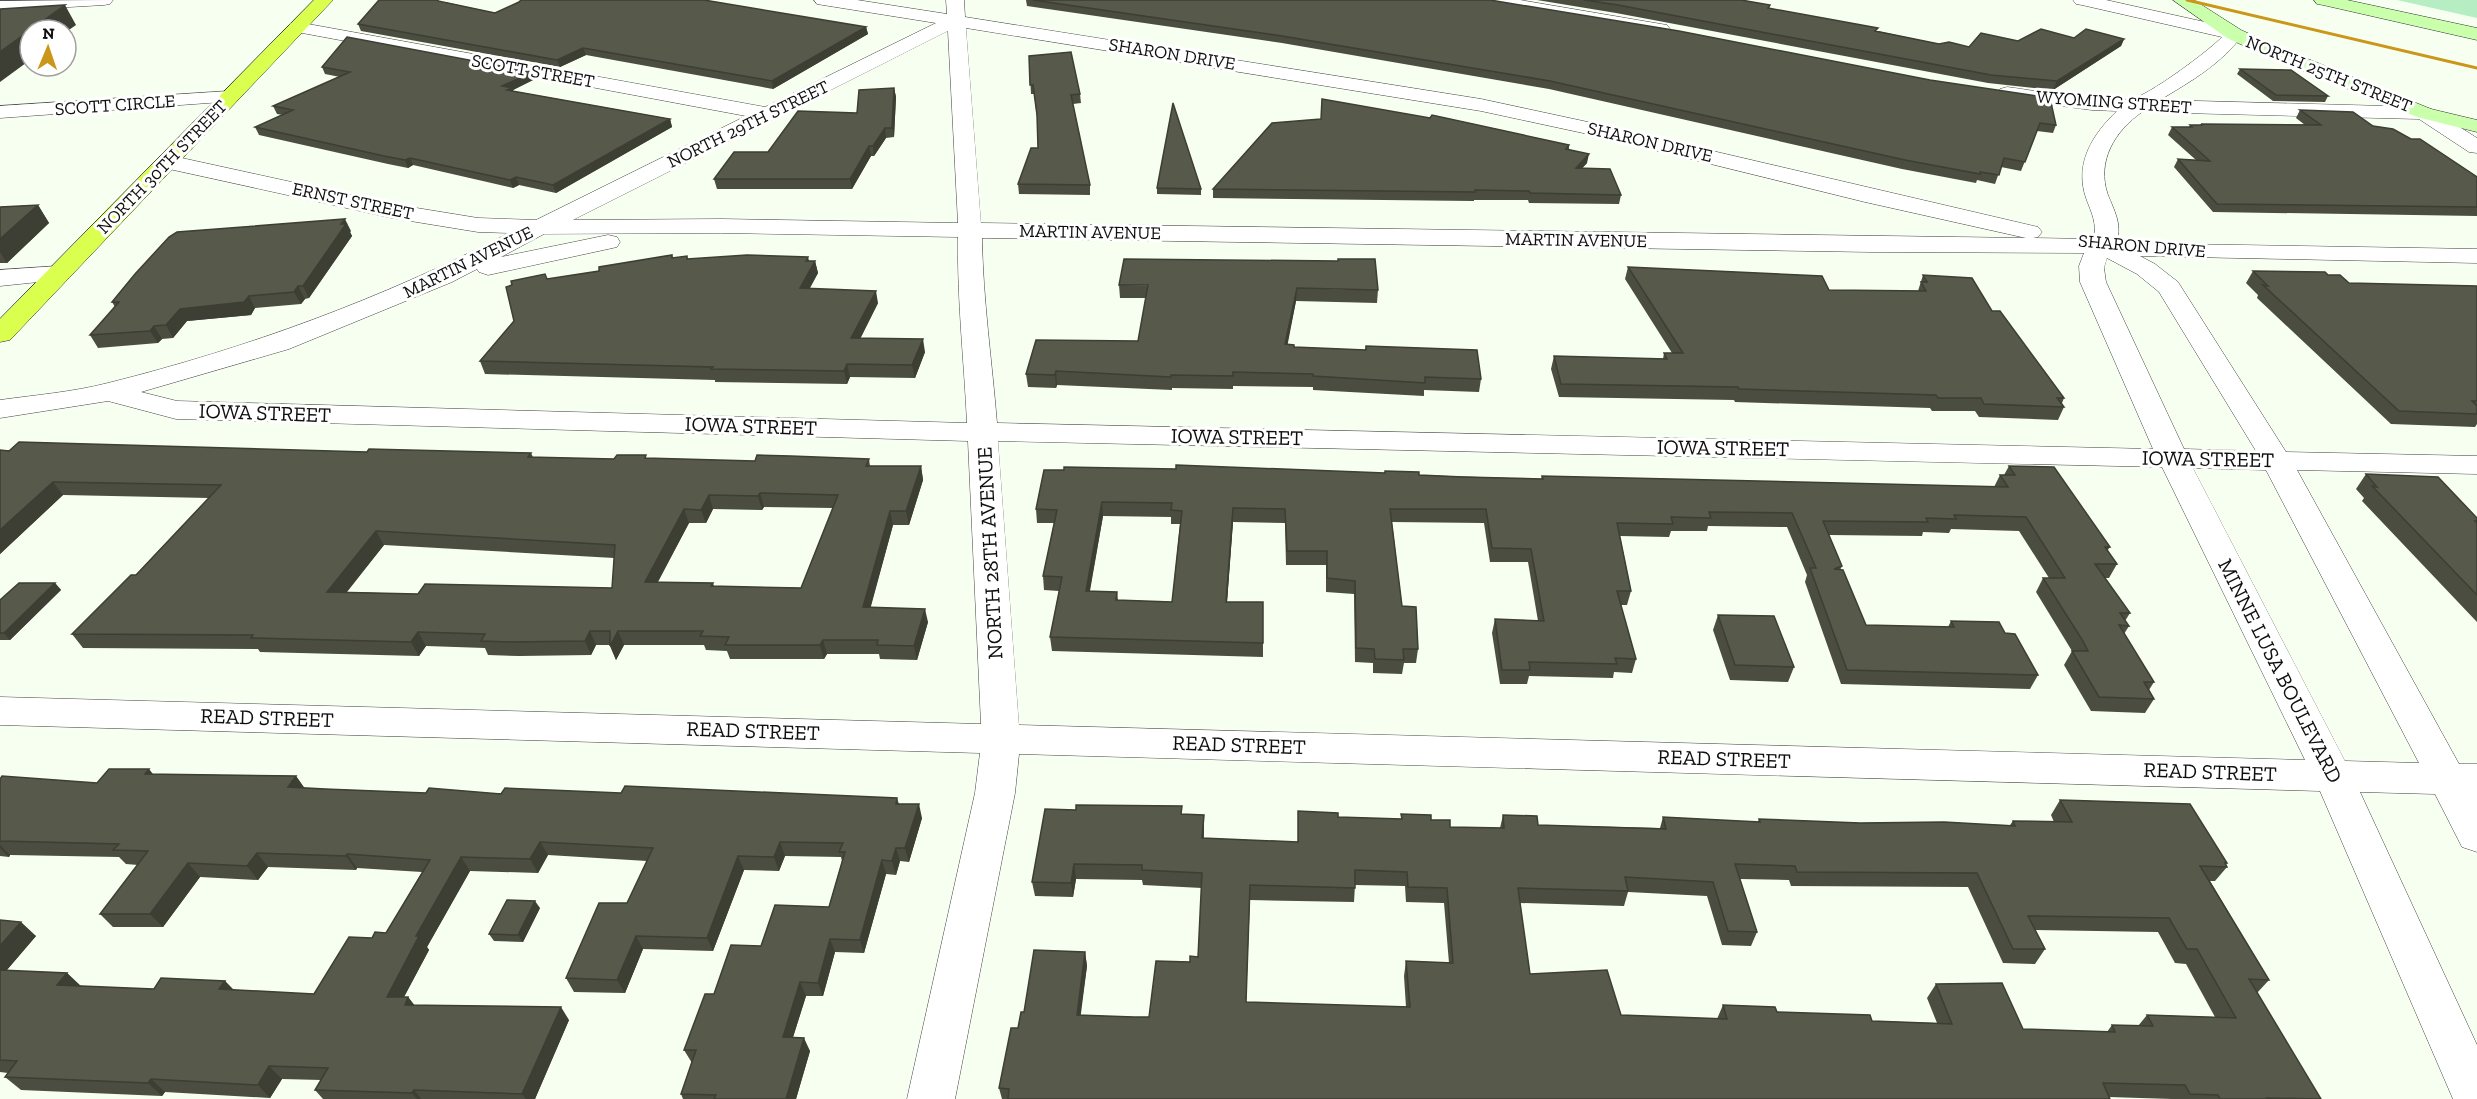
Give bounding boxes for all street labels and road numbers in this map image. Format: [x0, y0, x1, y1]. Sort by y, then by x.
street label: NORTH 25TH STREET [2243, 31, 2415, 117]
street label: SHARON DRIVE [1107, 33, 1237, 75]
street label: SCOTT STREET [470, 49, 596, 93]
street label: NORTH 29TH STREET [663, 75, 833, 173]
street label: WYOMING STREET [2036, 86, 2192, 118]
street label: SCOTT CIRCLE [54, 90, 176, 120]
street label: NORTH 30TH STREET [92, 95, 232, 239]
street label: SHARON DRIVE [1585, 117, 1715, 167]
street label: ERNST STREET [290, 177, 416, 225]
street label: MARTIN AVENUE [1019, 220, 1161, 244]
street label: MARTIN AVENUE [399, 221, 537, 303]
street label: MARTIN AVENUE [1505, 228, 1647, 252]
street label: SHARON DRIVE [2077, 229, 2207, 263]
street label: IOWA STREET [198, 398, 332, 427]
street label: IOWA STREET [684, 411, 818, 440]
street label: IOWA STREET [1171, 423, 1303, 450]
street label: IOWA STREET [1657, 434, 1789, 461]
street label: IOWA STREET [2142, 445, 2274, 472]
street label: NORTH 28TH AVENUE [971, 446, 1008, 660]
street label: MINNE LUSA BOULEVARD [2213, 555, 2348, 787]
street label: READ STREET [200, 703, 334, 732]
street label: READ STREET [686, 716, 820, 745]
street label: READ STREET [1172, 730, 1306, 759]
street label: READ STREET [1657, 744, 1791, 773]
street label: READ STREET [2143, 757, 2277, 786]

